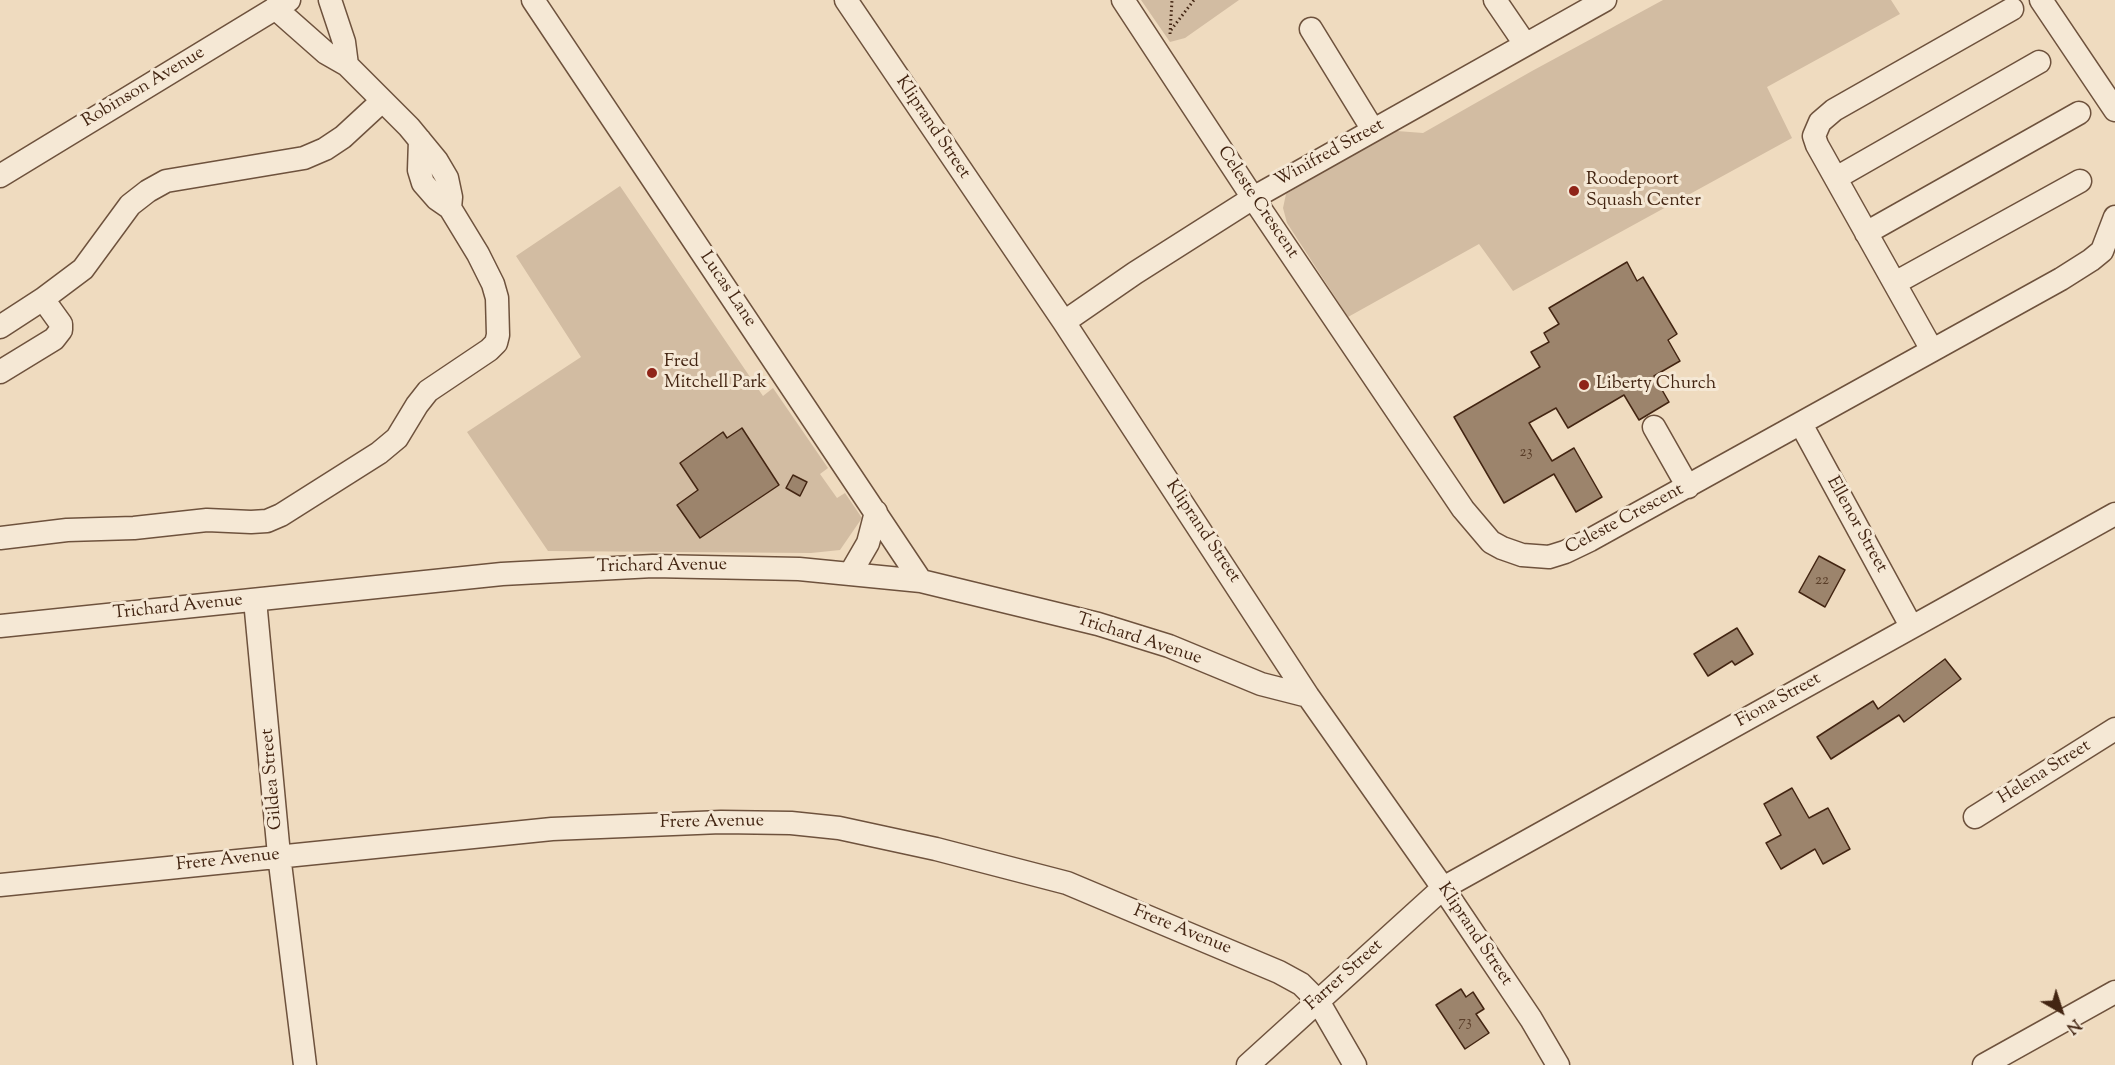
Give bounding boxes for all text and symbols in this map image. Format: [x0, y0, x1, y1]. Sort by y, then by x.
street label: Robinson Avenue [79, 43, 209, 133]
street label: Kliprand Street [890, 73, 974, 183]
street label: Winifred Street [1272, 115, 1388, 193]
street label: Celeste Crescent [1212, 143, 1302, 263]
place label: Roodepoort Squash Center [1586, 170, 1701, 213]
marker: Roodepoort Squash Center [1567, 184, 1581, 198]
street label: Lucas Lane [694, 248, 760, 332]
place label: Fred Mitchell Park [664, 352, 767, 394]
marker: Fred Mitchell Park [645, 366, 659, 380]
place label: Liberty Church [1596, 374, 1716, 396]
marker: Liberty Church [1577, 378, 1591, 392]
house number: 23 [1519, 444, 1533, 462]
street label: Ellenor Street [1821, 473, 1891, 577]
street label: Kliprand Street [1160, 477, 1244, 587]
street label: Celeste Crescent [1562, 480, 1688, 560]
street label: Trichard Avenue [597, 555, 727, 579]
house number: 22 [1815, 572, 1829, 590]
street label: Trichard Avenue [112, 590, 244, 626]
street label: Trichard Avenue [1074, 610, 1204, 670]
street label: Fiona Street [1733, 669, 1825, 733]
street label: Gildea Street [258, 727, 288, 831]
street label: Helena Street [1995, 736, 2095, 810]
street label: Frere Avenue [660, 811, 764, 835]
street label: Frere Avenue [175, 845, 281, 877]
street label: Kliprand Street [1432, 880, 1516, 990]
street label: Frere Avenue [1130, 902, 1234, 960]
street label: Farrer Street [1302, 936, 1388, 1016]
north arrow [2031, 981, 2091, 1041]
text: N [2060, 1012, 2085, 1038]
house number: 73 [1458, 1014, 1472, 1032]

